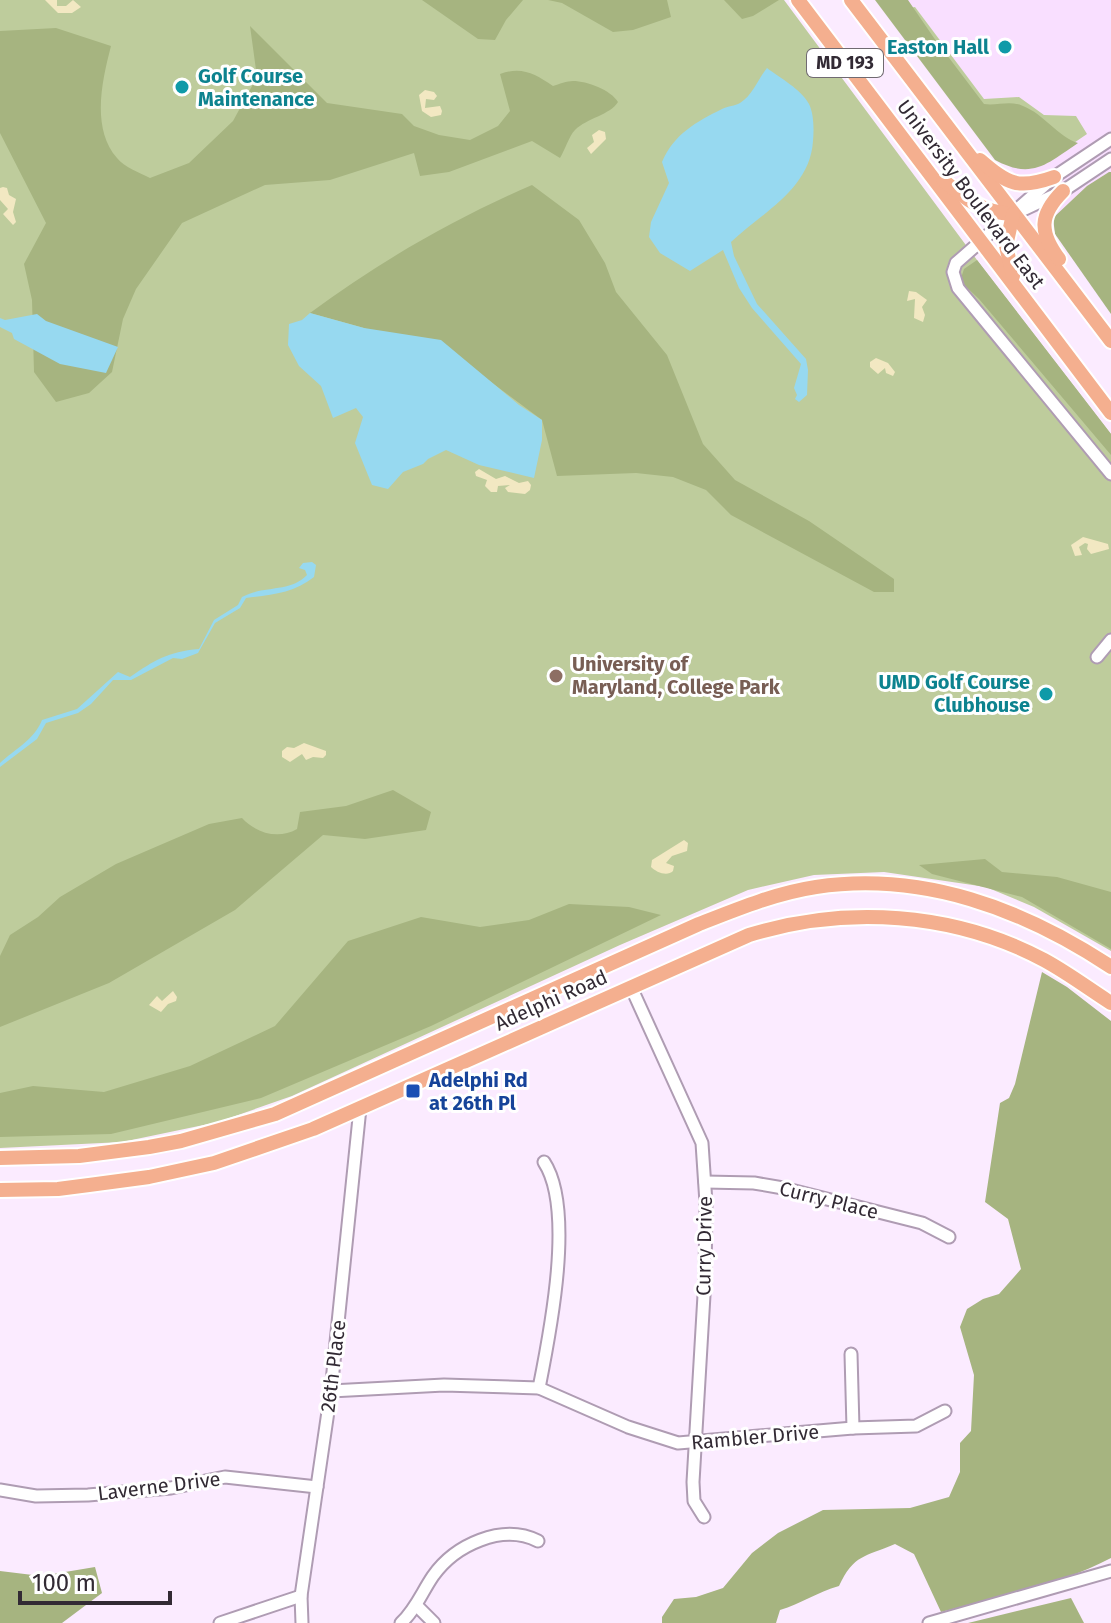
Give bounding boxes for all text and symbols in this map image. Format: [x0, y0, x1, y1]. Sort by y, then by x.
place label: Easton Hall [887, 35, 989, 59]
marker: Easton Hall [996, 38, 1014, 56]
road number: MD 193 [807, 49, 883, 77]
place label: Golf Course Maintenance [198, 64, 315, 111]
marker: Golf Course Maintenance [173, 78, 191, 96]
street label: University Boulevard East [892, 95, 1050, 294]
place label: University of Maryland, College Park [572, 652, 781, 699]
marker: University of Maryland, College Park [547, 667, 565, 685]
place label: UMD Golf Course Clubhouse [878, 670, 1030, 717]
marker: UMD Golf Course Clubhouse [1037, 685, 1055, 703]
street label: Adelphi Road [491, 964, 611, 1036]
place label: Adelphi Rd at 26th Pl [428, 1068, 528, 1115]
marker: Adelphi Rd at 26th Pl [404, 1082, 422, 1100]
street label: Curry Place [777, 1176, 881, 1224]
street label: Curry Drive [691, 1196, 717, 1296]
street label: 26th Place [315, 1318, 351, 1414]
street label: Rambler Drive [690, 1419, 820, 1455]
street label: Laverne Drive [96, 1467, 222, 1505]
scale bar [20, 1555, 170, 1605]
text: 100 m [32, 1569, 96, 1597]

